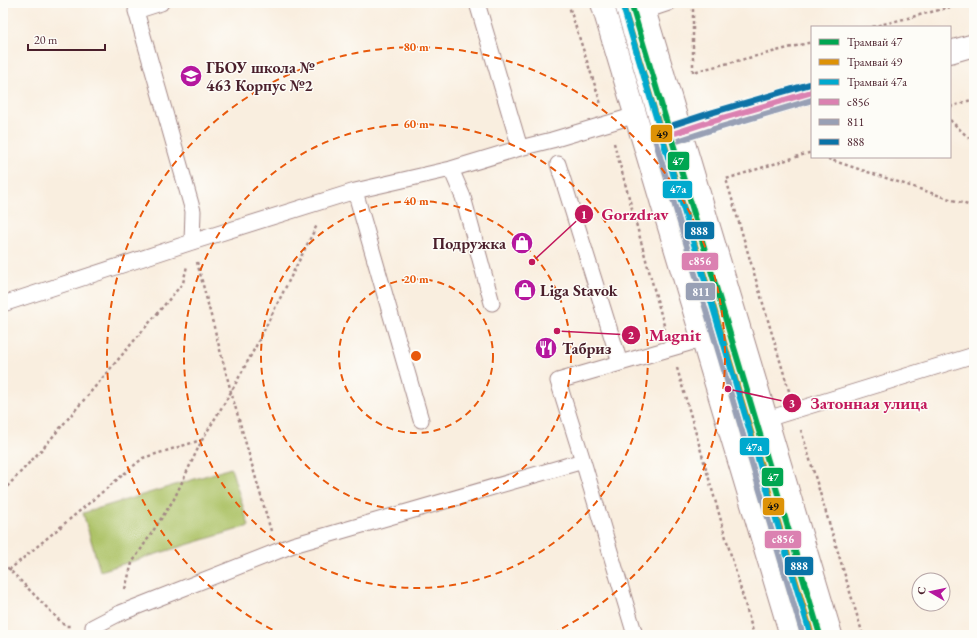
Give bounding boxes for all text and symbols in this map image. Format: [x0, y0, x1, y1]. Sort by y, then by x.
scale bar [28, 26, 105, 52]
legend [811, 26, 951, 158]
text: 20 m [34, 32, 58, 48]
text: Трамвай 47 [847, 34, 902, 50]
text: 80 m [403, 39, 429, 55]
text: Трамвай 49 [847, 54, 902, 70]
place label: ГБОУ школа № 463 Корпус №2 [206, 57, 315, 96]
school or university icon: ГБОУ школа № 463 Корпус №2 [178, 63, 204, 89]
text: Трамвай 47а [847, 74, 907, 90]
text: с856 [847, 94, 869, 110]
text: 811 [847, 114, 865, 130]
text: 60 m [403, 116, 429, 132]
line badge: 49 [650, 124, 673, 143]
text: 49 [656, 127, 668, 141]
text: 888 [847, 134, 865, 150]
line badge: 47 [667, 151, 690, 171]
text: 47 [672, 154, 684, 168]
line badge: 47а [662, 180, 693, 199]
text: 47а [670, 182, 686, 196]
text: 40 m [403, 193, 429, 209]
callout: Gorzdrav [574, 200, 677, 229]
text: Gorzdrav [602, 203, 669, 225]
text: 1 [581, 207, 587, 223]
line badge: 888 [684, 221, 715, 240]
text: 888 [690, 224, 708, 238]
shop icon: Подружка [509, 230, 535, 256]
place label: Подружка [433, 233, 507, 254]
line badge: с856 [681, 252, 719, 271]
text: с856 [689, 254, 711, 268]
text: 20 m [403, 271, 429, 287]
shop icon: Liga Stavok [512, 277, 538, 303]
place label: Liga Stavok [540, 280, 618, 301]
line badge: 811 [685, 282, 716, 301]
text: 811 [692, 285, 710, 299]
callout: Magnit [621, 321, 709, 350]
text: Magnit [649, 324, 702, 346]
text: 2 [628, 327, 635, 343]
restaurant icon: Табриз [533, 335, 559, 361]
place label: Табриз [562, 338, 612, 359]
centre of rings [409, 349, 423, 363]
callout: Затонная улица [782, 388, 935, 417]
text: Затонная улица [810, 392, 928, 414]
text: 3 [789, 395, 795, 411]
line badge: 47а [739, 437, 770, 456]
text: 47а [746, 440, 762, 454]
line badge: 47 [761, 467, 784, 487]
text: 47 [767, 470, 779, 484]
line badge: 49 [762, 497, 785, 516]
text: 49 [767, 499, 779, 513]
line badge: с856 [764, 530, 802, 549]
text: с856 [772, 532, 794, 546]
line badge: 888 [784, 556, 814, 576]
text: 888 [790, 559, 808, 573]
north arrow [911, 572, 951, 612]
text: С [914, 585, 929, 595]

